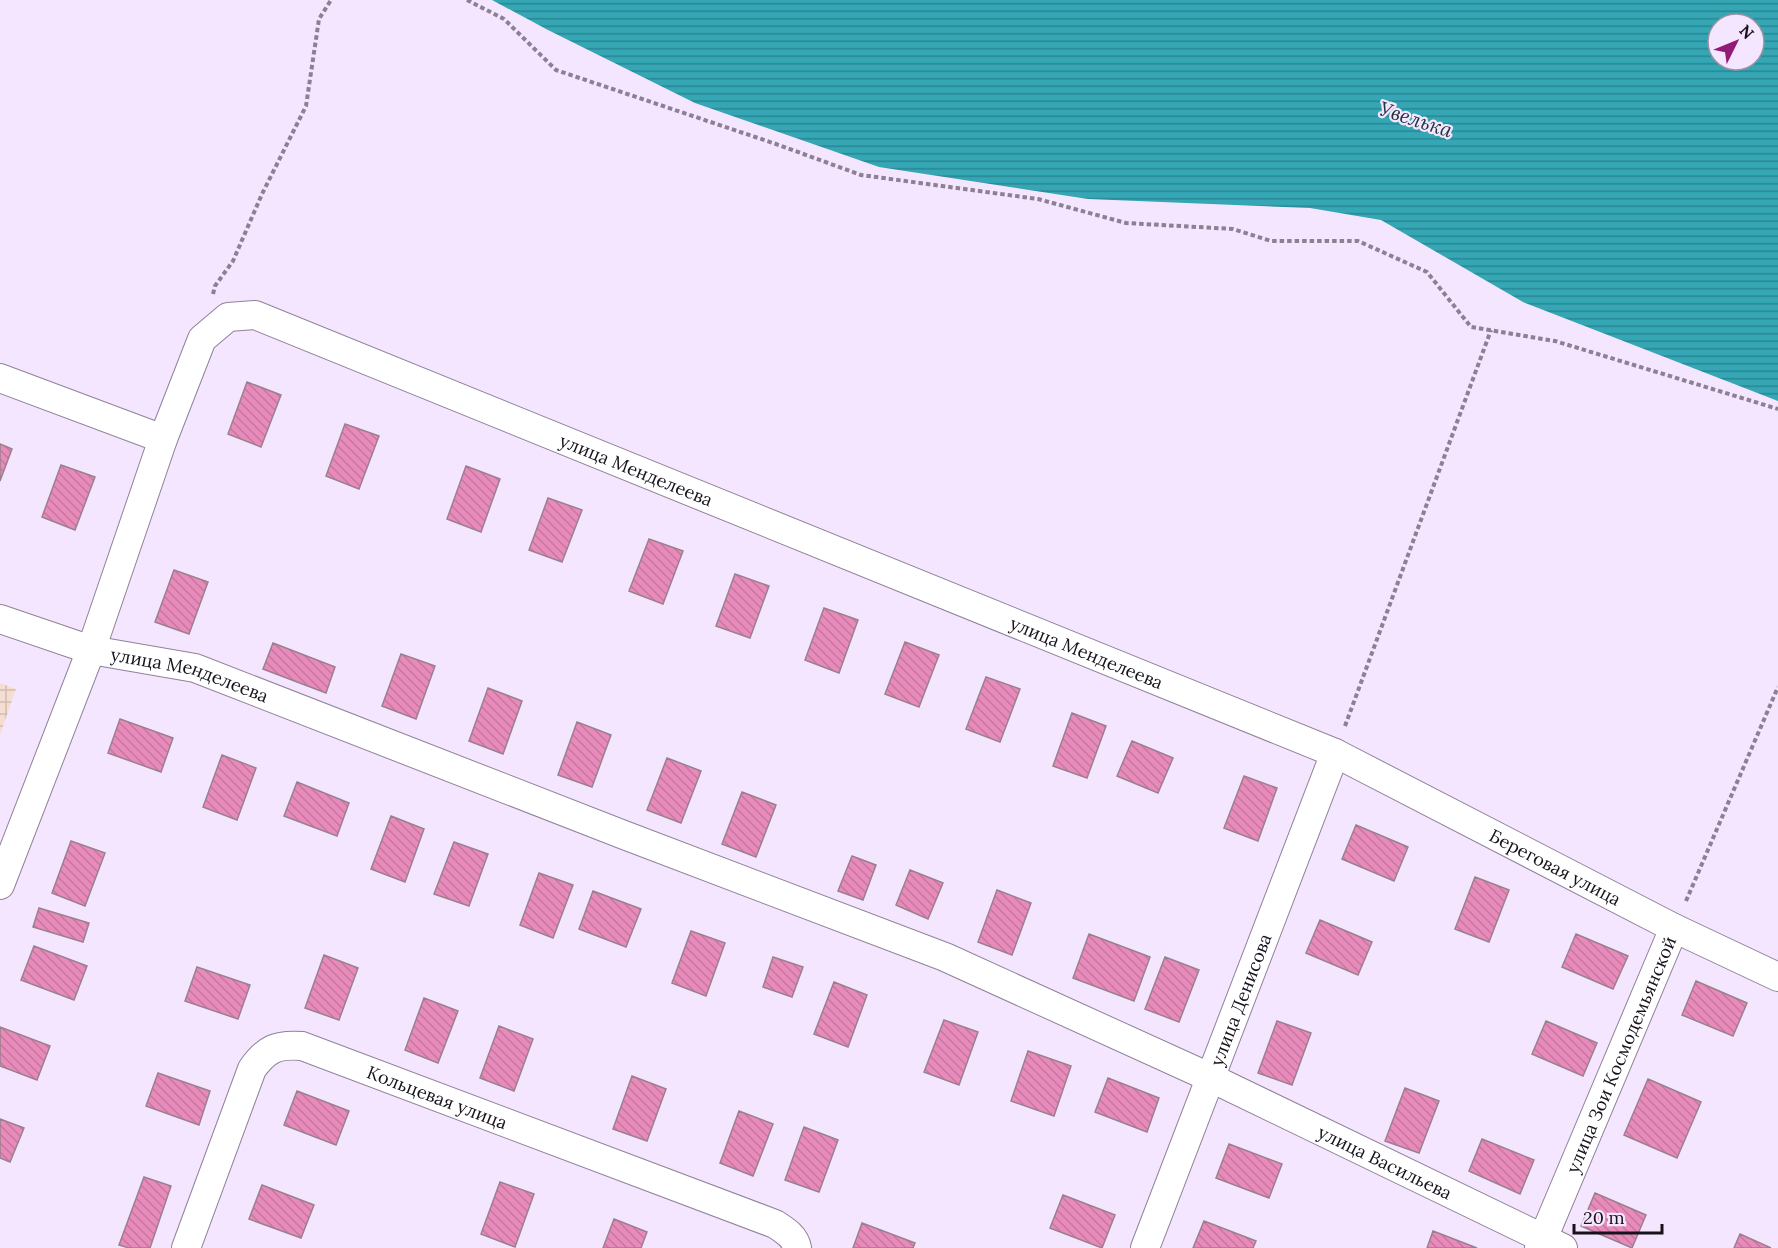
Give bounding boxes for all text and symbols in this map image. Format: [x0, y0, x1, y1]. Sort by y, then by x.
north arrow [1706, 12, 1766, 72]
text: N [1735, 20, 1759, 43]
water label: Увелька [1377, 96, 1456, 142]
street label: улица Менделеева [556, 428, 716, 511]
street label: улица Менделеева [1007, 611, 1167, 694]
street label: улица Менделеева [109, 642, 272, 707]
street label: Береговая улица [1486, 823, 1625, 910]
street label: улица Денисова [1205, 930, 1276, 1069]
street label: улица Зои Космодемьянской [1560, 933, 1681, 1176]
street label: Кольцевая улица [364, 1060, 511, 1134]
street label: улица Васильева [1314, 1120, 1456, 1204]
scale bar [1574, 1197, 1662, 1235]
text: 20 m [1583, 1206, 1625, 1229]

